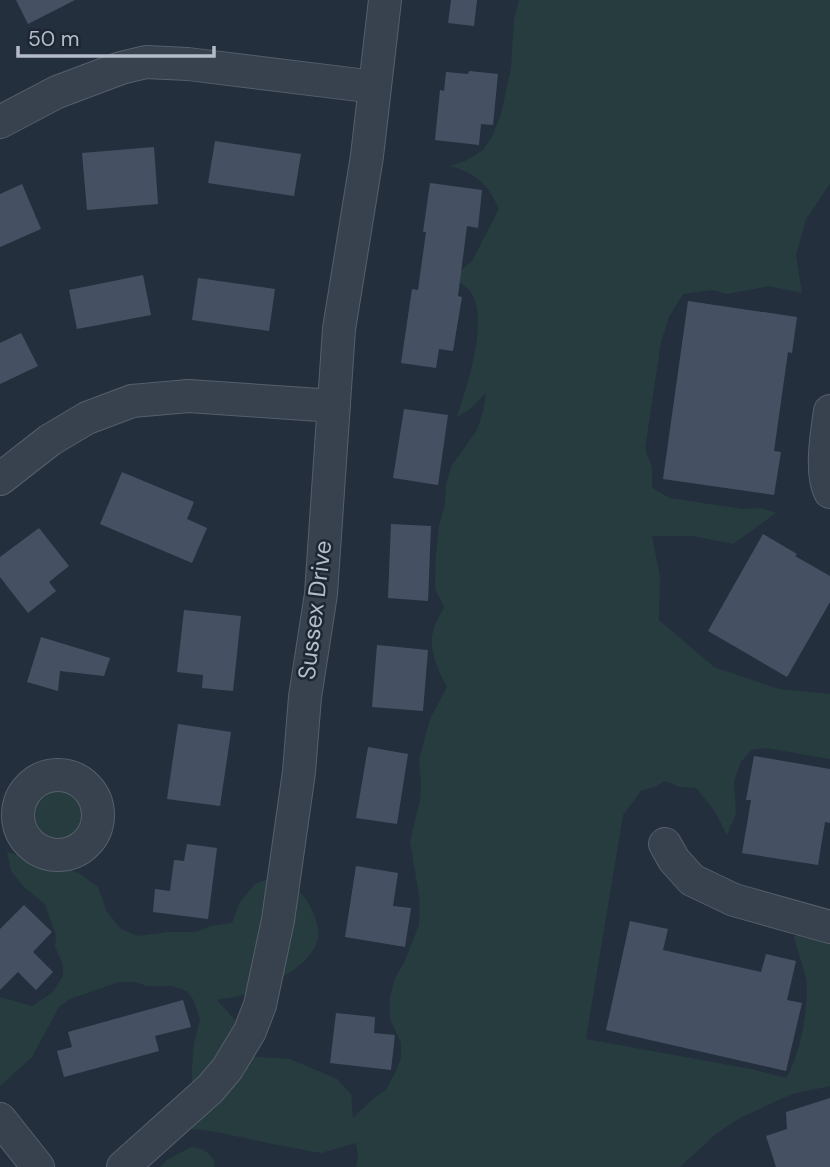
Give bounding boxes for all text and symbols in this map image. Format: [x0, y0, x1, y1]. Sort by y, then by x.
scale bar [18, 14, 214, 58]
text: 50 m [28, 25, 79, 53]
street label: Sussex Drive [291, 539, 338, 681]

